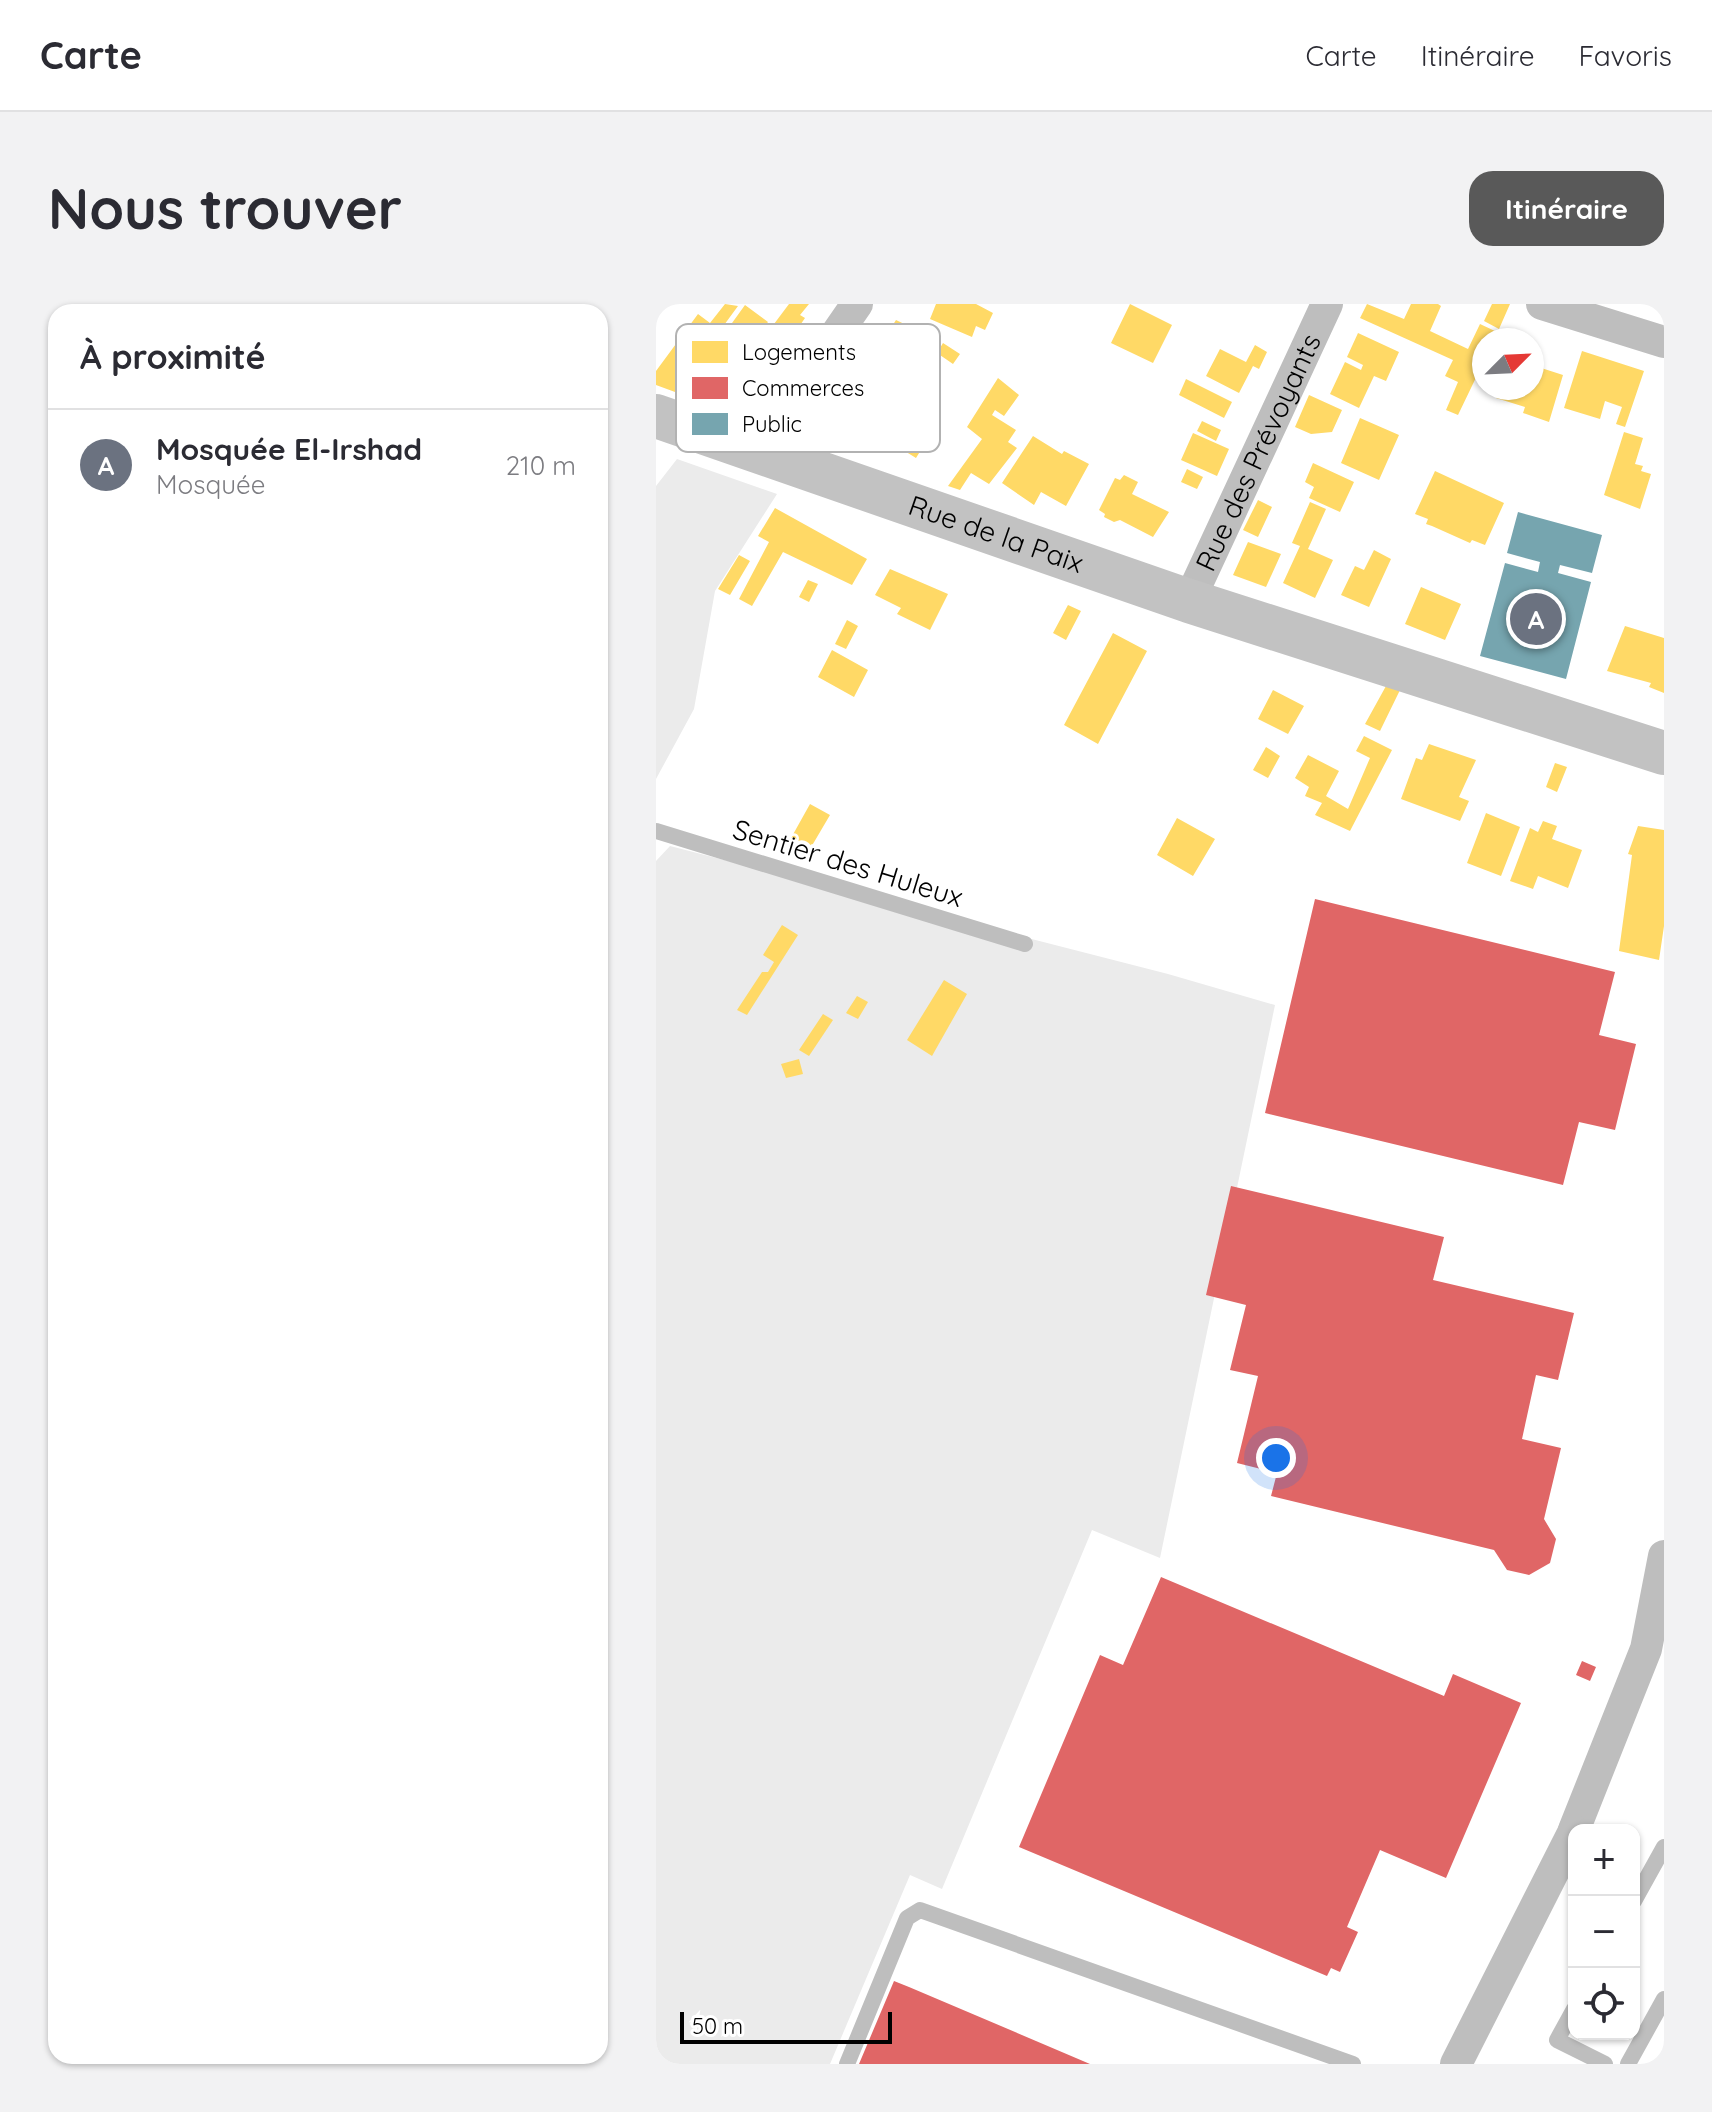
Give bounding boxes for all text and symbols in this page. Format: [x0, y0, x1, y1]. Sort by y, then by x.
text: Carte [40, 31, 142, 79]
text: Carte [1305, 38, 1377, 73]
text: Itinéraire [1421, 38, 1535, 73]
text: Favoris [1579, 38, 1672, 73]
button: Itinéraire [1469, 171, 1664, 246]
text: Nous trouver [48, 173, 402, 243]
legend [676, 324, 940, 452]
street label: Rue des Prévoyants [1187, 328, 1328, 576]
north arrow [1472, 328, 1544, 400]
text: À proximité [80, 335, 266, 378]
text: Logements [742, 338, 856, 366]
text: Commerces [742, 374, 864, 402]
text: Public [742, 410, 802, 438]
text: Mosquée El-Irshad [156, 430, 422, 468]
text: A [98, 449, 114, 482]
text: 210 m [506, 449, 576, 482]
text: Mosquée [156, 468, 265, 501]
street label: Rue de la Paix [904, 487, 1088, 580]
pin: A [1510, 589, 1562, 649]
street label: Sentier des Huleux [729, 811, 967, 914]
your location [1256, 1438, 1296, 1478]
map controls [1568, 1824, 1640, 2040]
button: + [1568, 1824, 1640, 1896]
button: − [1568, 1896, 1640, 1968]
button: locate [1568, 1968, 1640, 2040]
scale bar [680, 2008, 892, 2044]
text: 50 m [692, 2012, 743, 2040]

